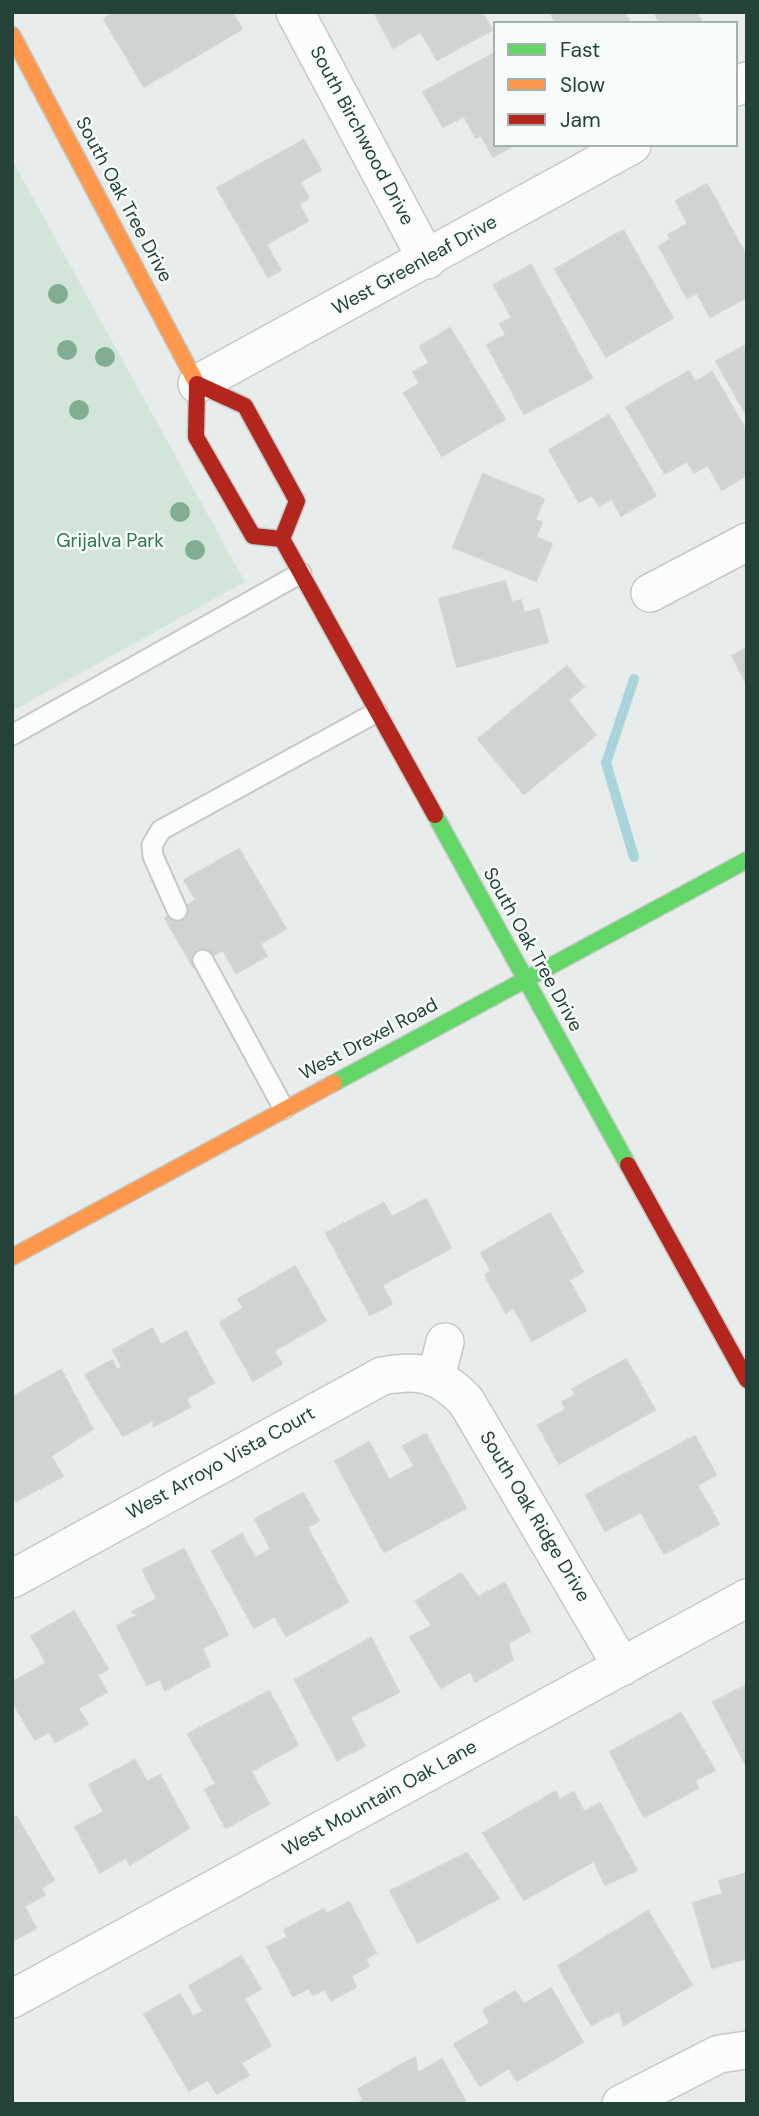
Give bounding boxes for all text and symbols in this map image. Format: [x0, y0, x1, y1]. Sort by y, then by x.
legend [493, 21, 738, 147]
text: Fast [560, 36, 600, 64]
street label: South Birchwood Drive [304, 42, 418, 230]
text: Slow [560, 71, 605, 99]
text: Jam [560, 106, 601, 134]
street label: South Oak Tree Drive [70, 113, 176, 287]
street label: West Greenleaf Drive [328, 211, 502, 321]
park label: Grijalva Park [56, 531, 164, 553]
street label: South Oak Tree Drive [477, 864, 587, 1036]
street label: West Drexel Road [296, 994, 442, 1086]
street label: West Arroyo Vista Court [123, 1403, 319, 1525]
street label: South Oak Ridge Drive [474, 1428, 594, 1606]
street label: West Mountain Oak Lane [279, 1736, 481, 1862]

